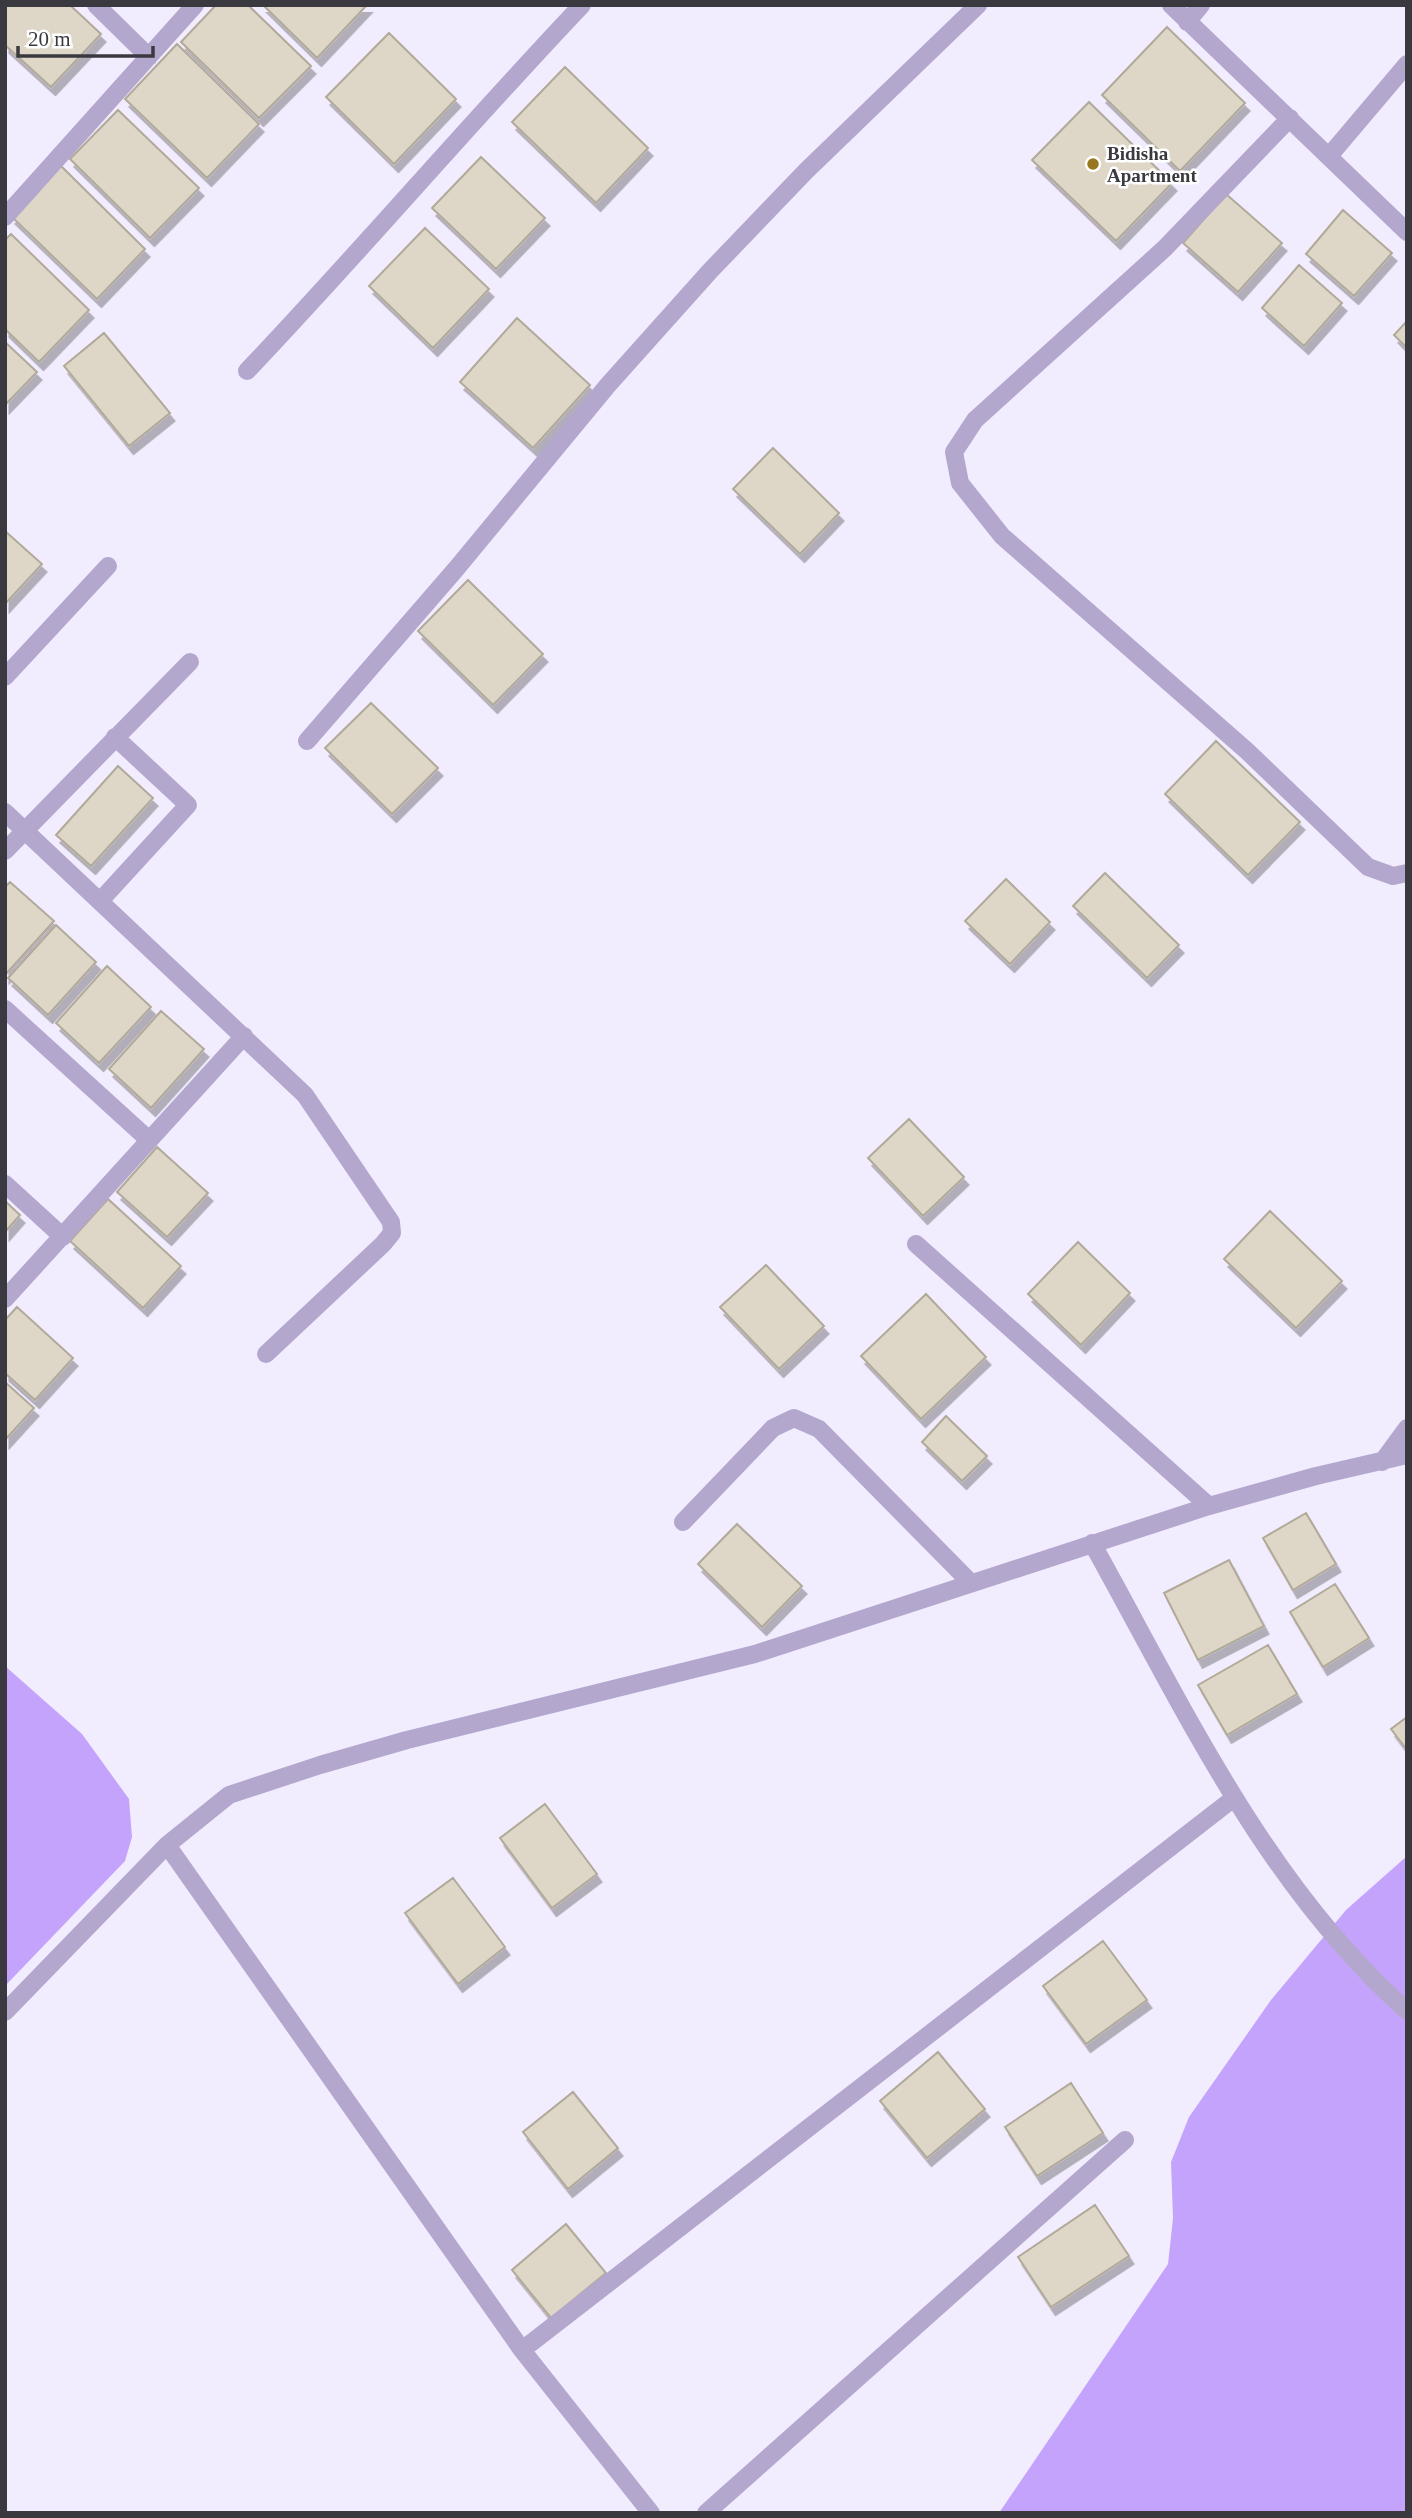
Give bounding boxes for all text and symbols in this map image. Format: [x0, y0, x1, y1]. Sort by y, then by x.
scale bar [18, 14, 152, 58]
text: 20 m [28, 27, 71, 51]
place label: Bidisha Apartment [1107, 143, 1197, 186]
marker: Bidisha Apartment [1085, 156, 1101, 172]

